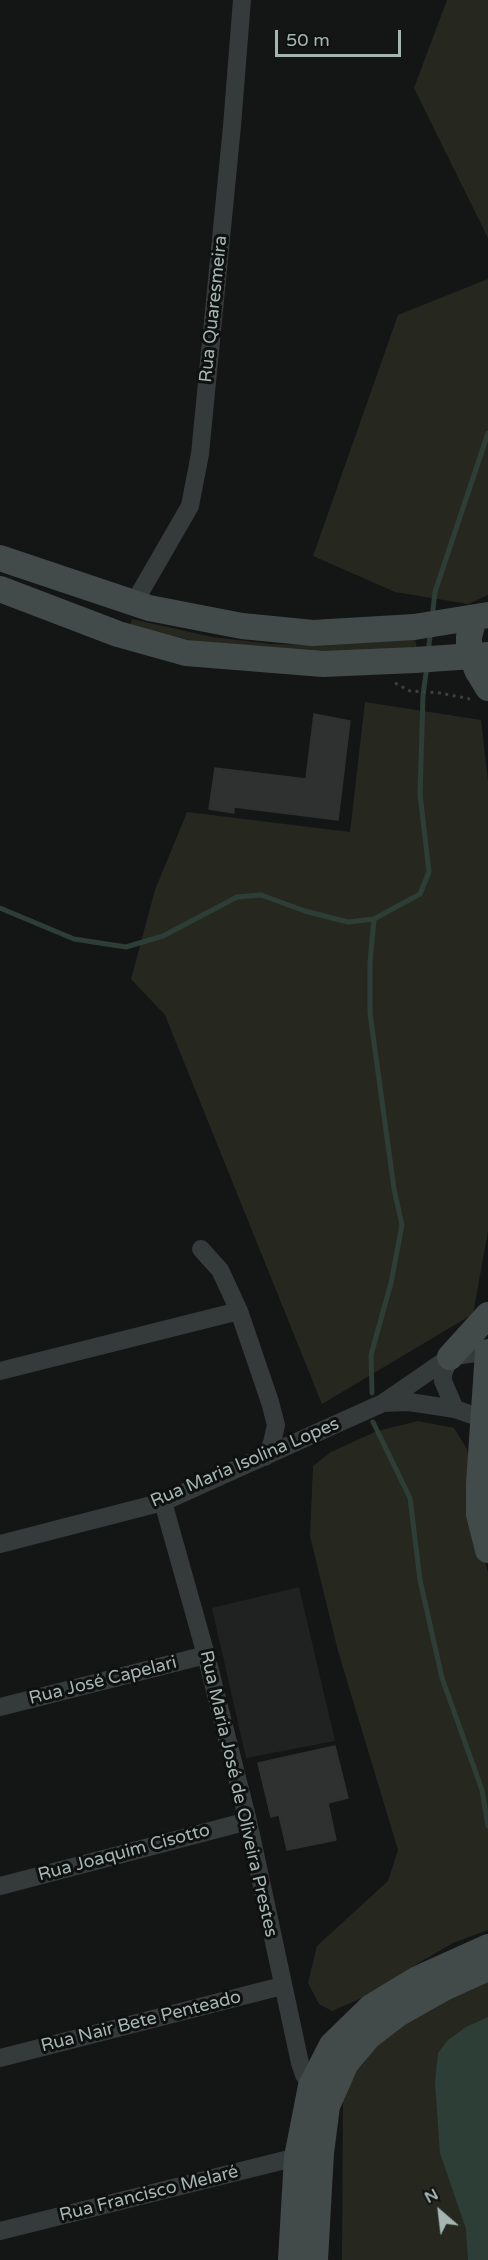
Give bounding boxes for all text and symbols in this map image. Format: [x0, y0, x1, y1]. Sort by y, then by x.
scale bar [278, 18, 404, 56]
text: 50 m [286, 29, 330, 51]
street label: Rua Quaresmeira [196, 234, 232, 384]
street label: Rua Maria Isolina Lopes [147, 1413, 343, 1513]
street label: Rua Maria José de Oliveira Prestes [194, 1649, 282, 1939]
street label: Rua José Capelari [27, 1652, 179, 1710]
street label: Rua Joaquim Cisotto [36, 1820, 212, 1886]
street label: Rua Nair Bete Penteado [39, 1987, 243, 2057]
street label: Rua Francisco Melaré [57, 2161, 241, 2227]
north arrow [410, 2182, 470, 2242]
text: N [421, 2184, 442, 2208]

